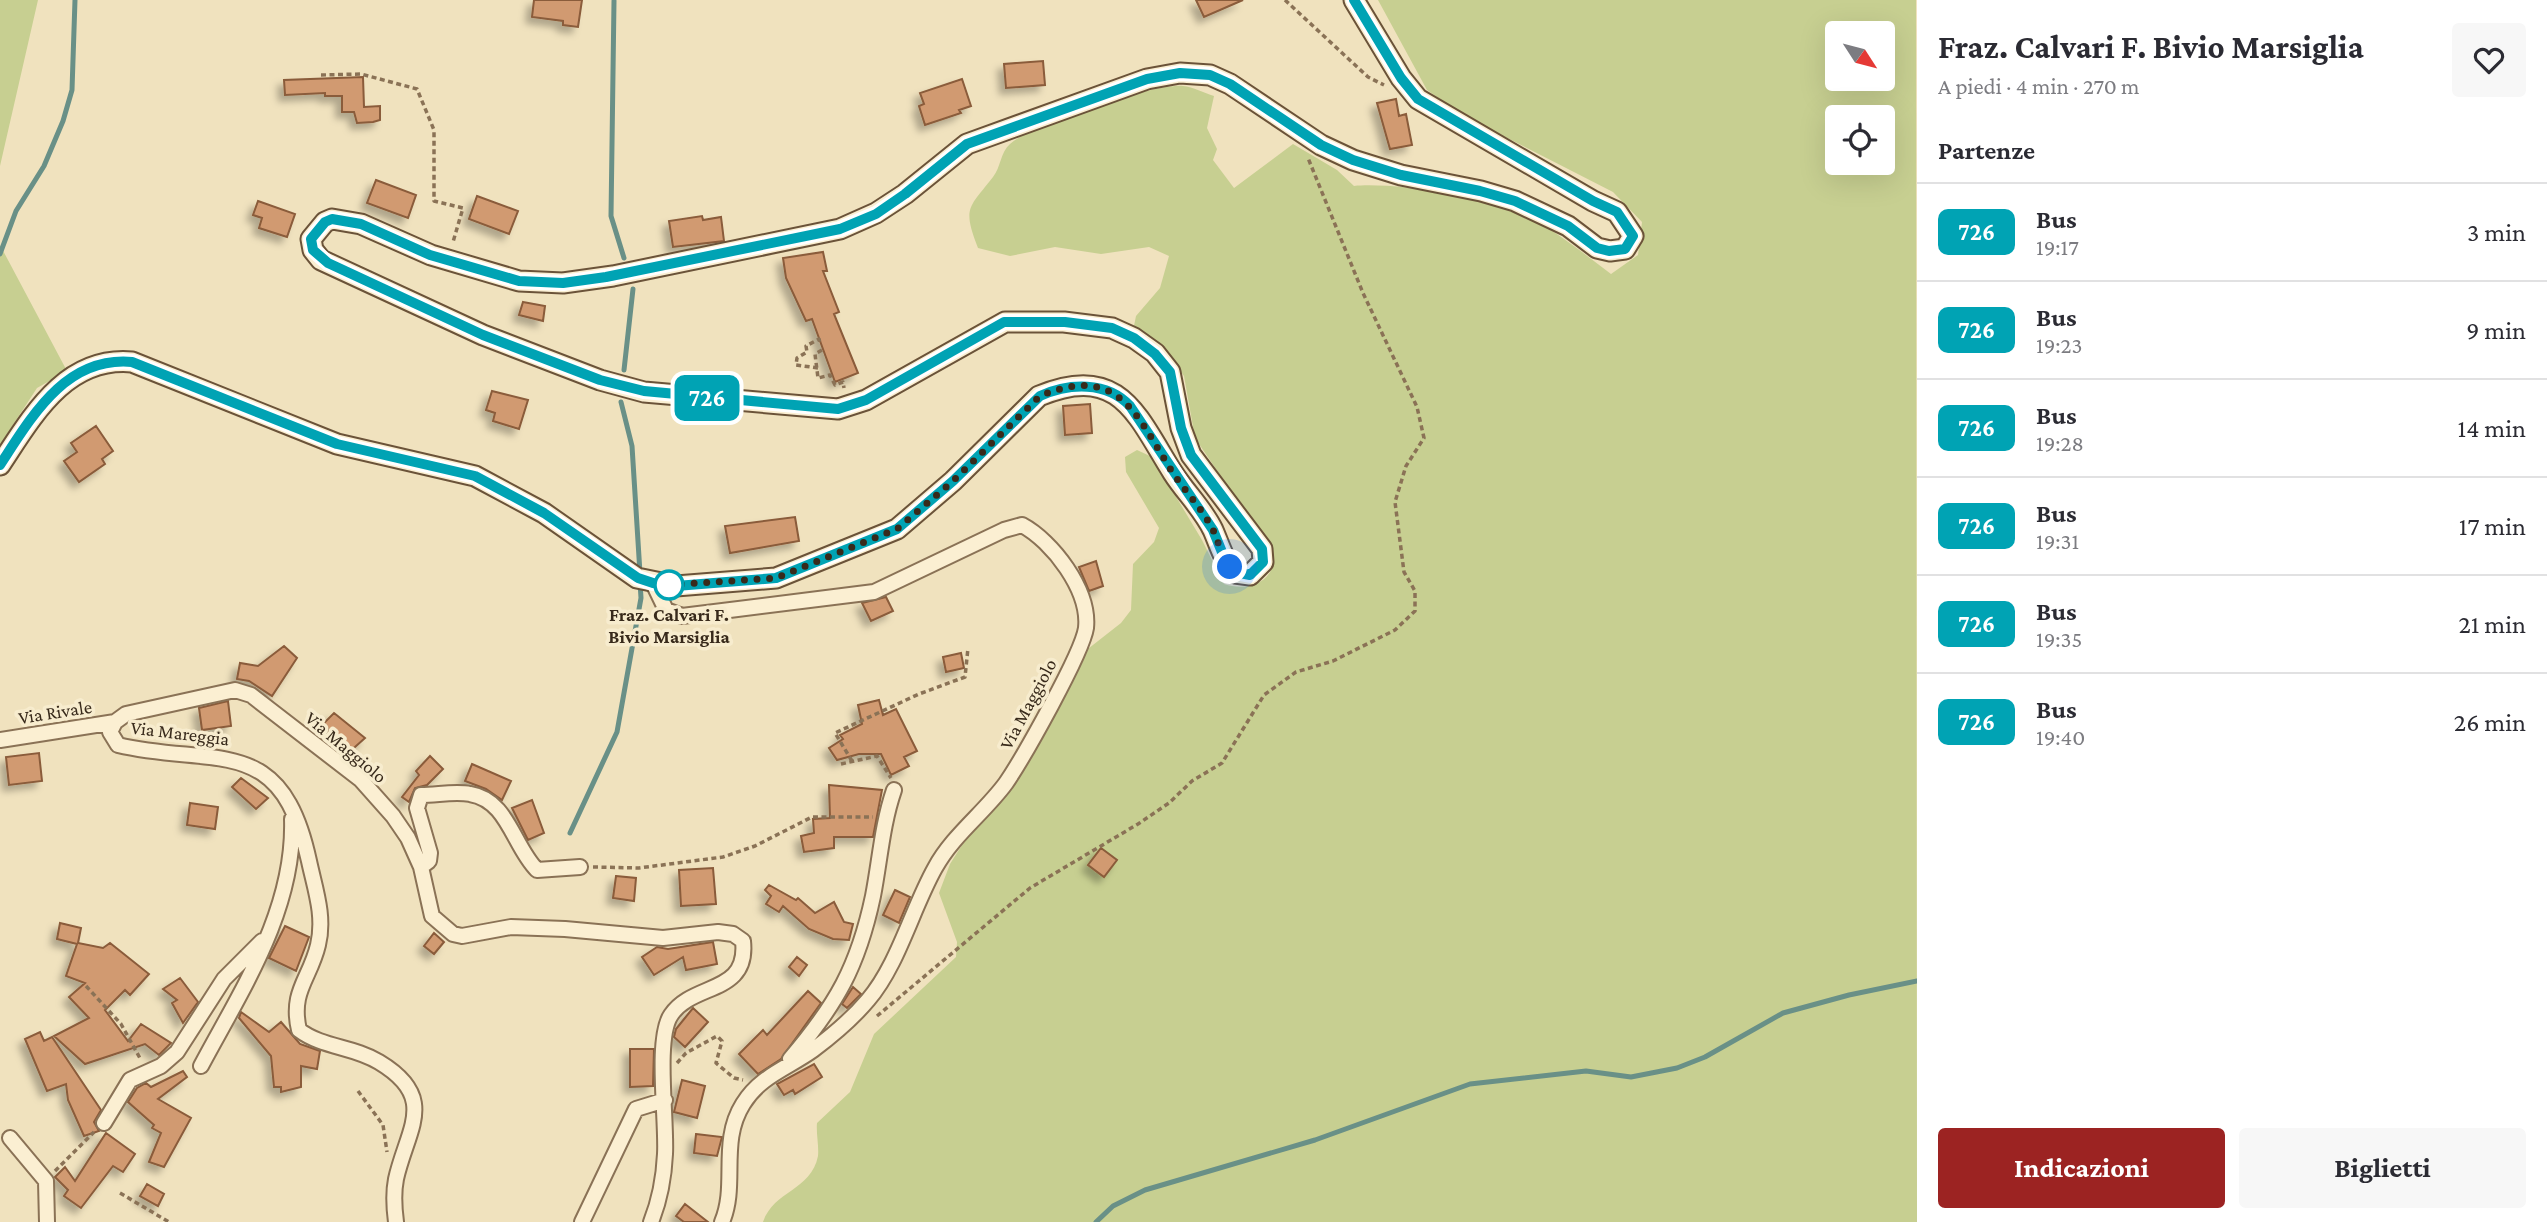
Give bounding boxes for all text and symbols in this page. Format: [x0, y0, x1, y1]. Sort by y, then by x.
north arrow [1825, 21, 1895, 91]
map controls [1825, 21, 1895, 175]
button: heart [2452, 23, 2526, 97]
text: Fraz. Calvari F. Bivio Marsiglia [1938, 28, 2364, 65]
text: A piedi · 4 min · 270 m [1938, 73, 2140, 99]
button: locate [1825, 105, 1895, 175]
text: Partenze [1938, 136, 2035, 165]
text: Bus [2036, 205, 2077, 234]
text: 726 [1958, 218, 1995, 245]
text: 3 min [2467, 218, 2526, 247]
text: 19:17 [2036, 234, 2079, 260]
text: Bus [2036, 303, 2077, 332]
text: 726 [1958, 316, 1995, 343]
text: 9 min [2466, 316, 2526, 345]
text: 19:23 [2036, 332, 2082, 358]
line badge: 726 [667, 375, 747, 421]
text: 726 [689, 384, 725, 411]
text: Bus [2036, 401, 2077, 430]
text: 726 [1958, 414, 1995, 441]
text: 14 min [2458, 414, 2526, 443]
text: 19:28 [2036, 430, 2084, 456]
text: Bus [2036, 499, 2077, 528]
text: 726 [1958, 512, 1995, 539]
text: 17 min [2459, 512, 2526, 541]
text: 19:31 [2036, 528, 2079, 554]
your location [1212, 549, 1247, 584]
marker: Fraz. Calvari F. Bivio Marsiglia [654, 570, 684, 600]
text: Bus [2036, 597, 2077, 626]
place label: Fraz. Calvari F. Bivio Marsiglia [608, 604, 730, 647]
text: 726 [1958, 610, 1995, 637]
text: 21 min [2458, 610, 2526, 639]
text: 19:35 [2036, 626, 2082, 652]
street label: Via Maggiolo [995, 655, 1061, 753]
text: Bus [2036, 695, 2077, 724]
street label: Via Rivale [17, 696, 93, 728]
street label: Via Maggiolo [301, 707, 391, 787]
text: 726 [1958, 708, 1995, 735]
text: 26 min [2454, 708, 2526, 737]
street label: Via Mareggia [129, 717, 231, 749]
text: 19:40 [2036, 724, 2085, 750]
button: Indicazioni [1938, 1128, 2225, 1208]
button: Biglietti [2239, 1128, 2526, 1208]

